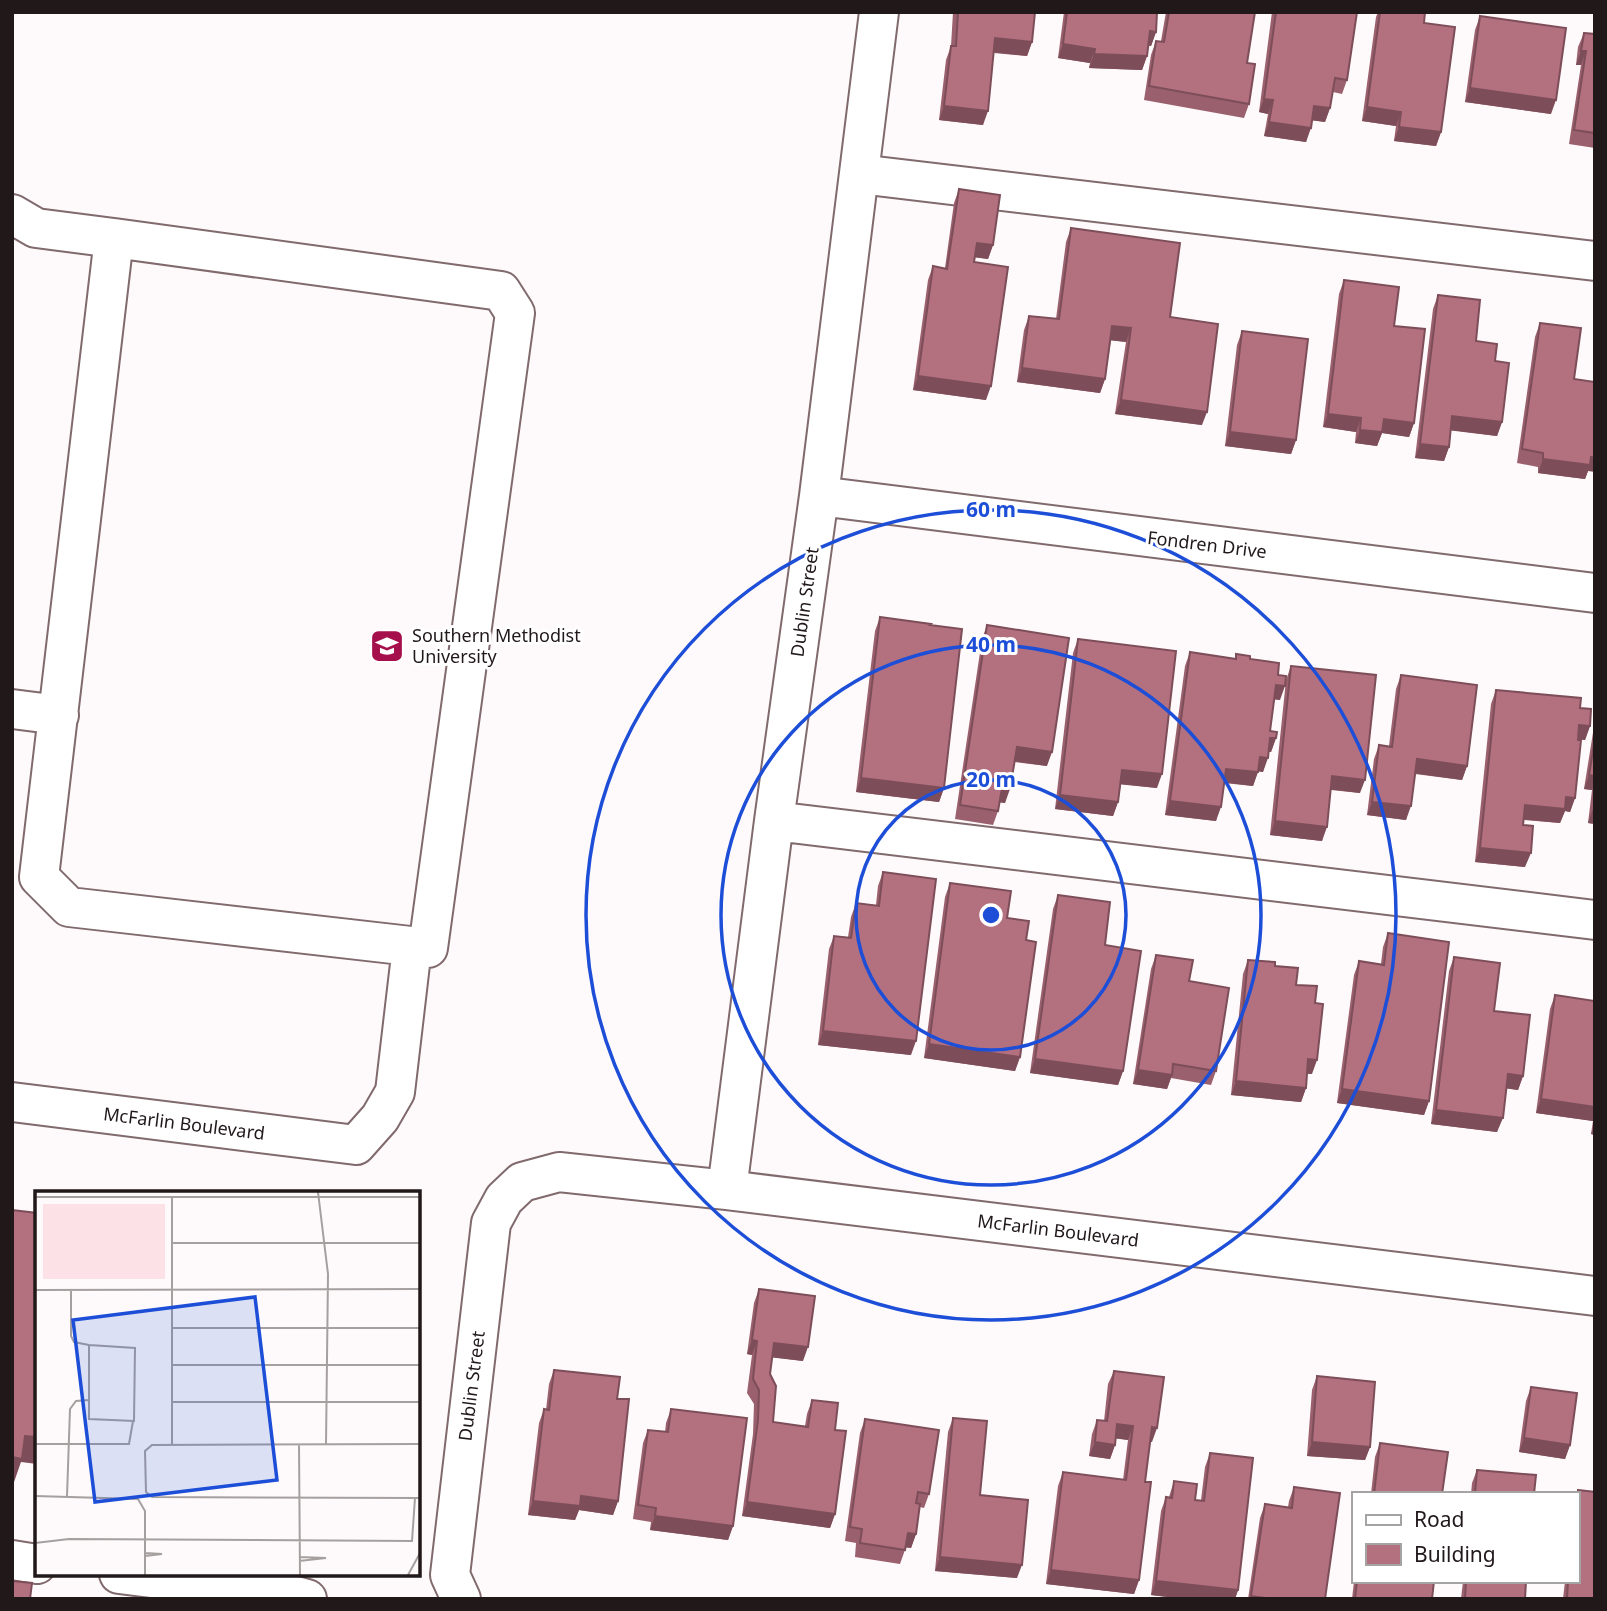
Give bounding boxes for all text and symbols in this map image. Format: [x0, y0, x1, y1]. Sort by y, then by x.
text: 60 m [966, 495, 1016, 523]
street label: Fondren Drive [1146, 525, 1268, 563]
street label: Dublin Street [784, 545, 824, 658]
place label: Southern Methodist University [412, 623, 581, 668]
school or university icon: Southern Methodist University [368, 627, 406, 665]
text: 40 m [966, 630, 1016, 658]
text: 20 m [966, 765, 1016, 793]
centre of rings [979, 903, 1003, 927]
street label: McFarlin Boulevard [102, 1101, 266, 1145]
inset map [35, 1191, 420, 1576]
street label: McFarlin Boulevard [976, 1208, 1140, 1252]
street label: Dublin Street [452, 1329, 490, 1442]
legend [1352, 1492, 1579, 1583]
text: Road [1414, 1505, 1464, 1533]
text: Building [1414, 1540, 1496, 1568]

